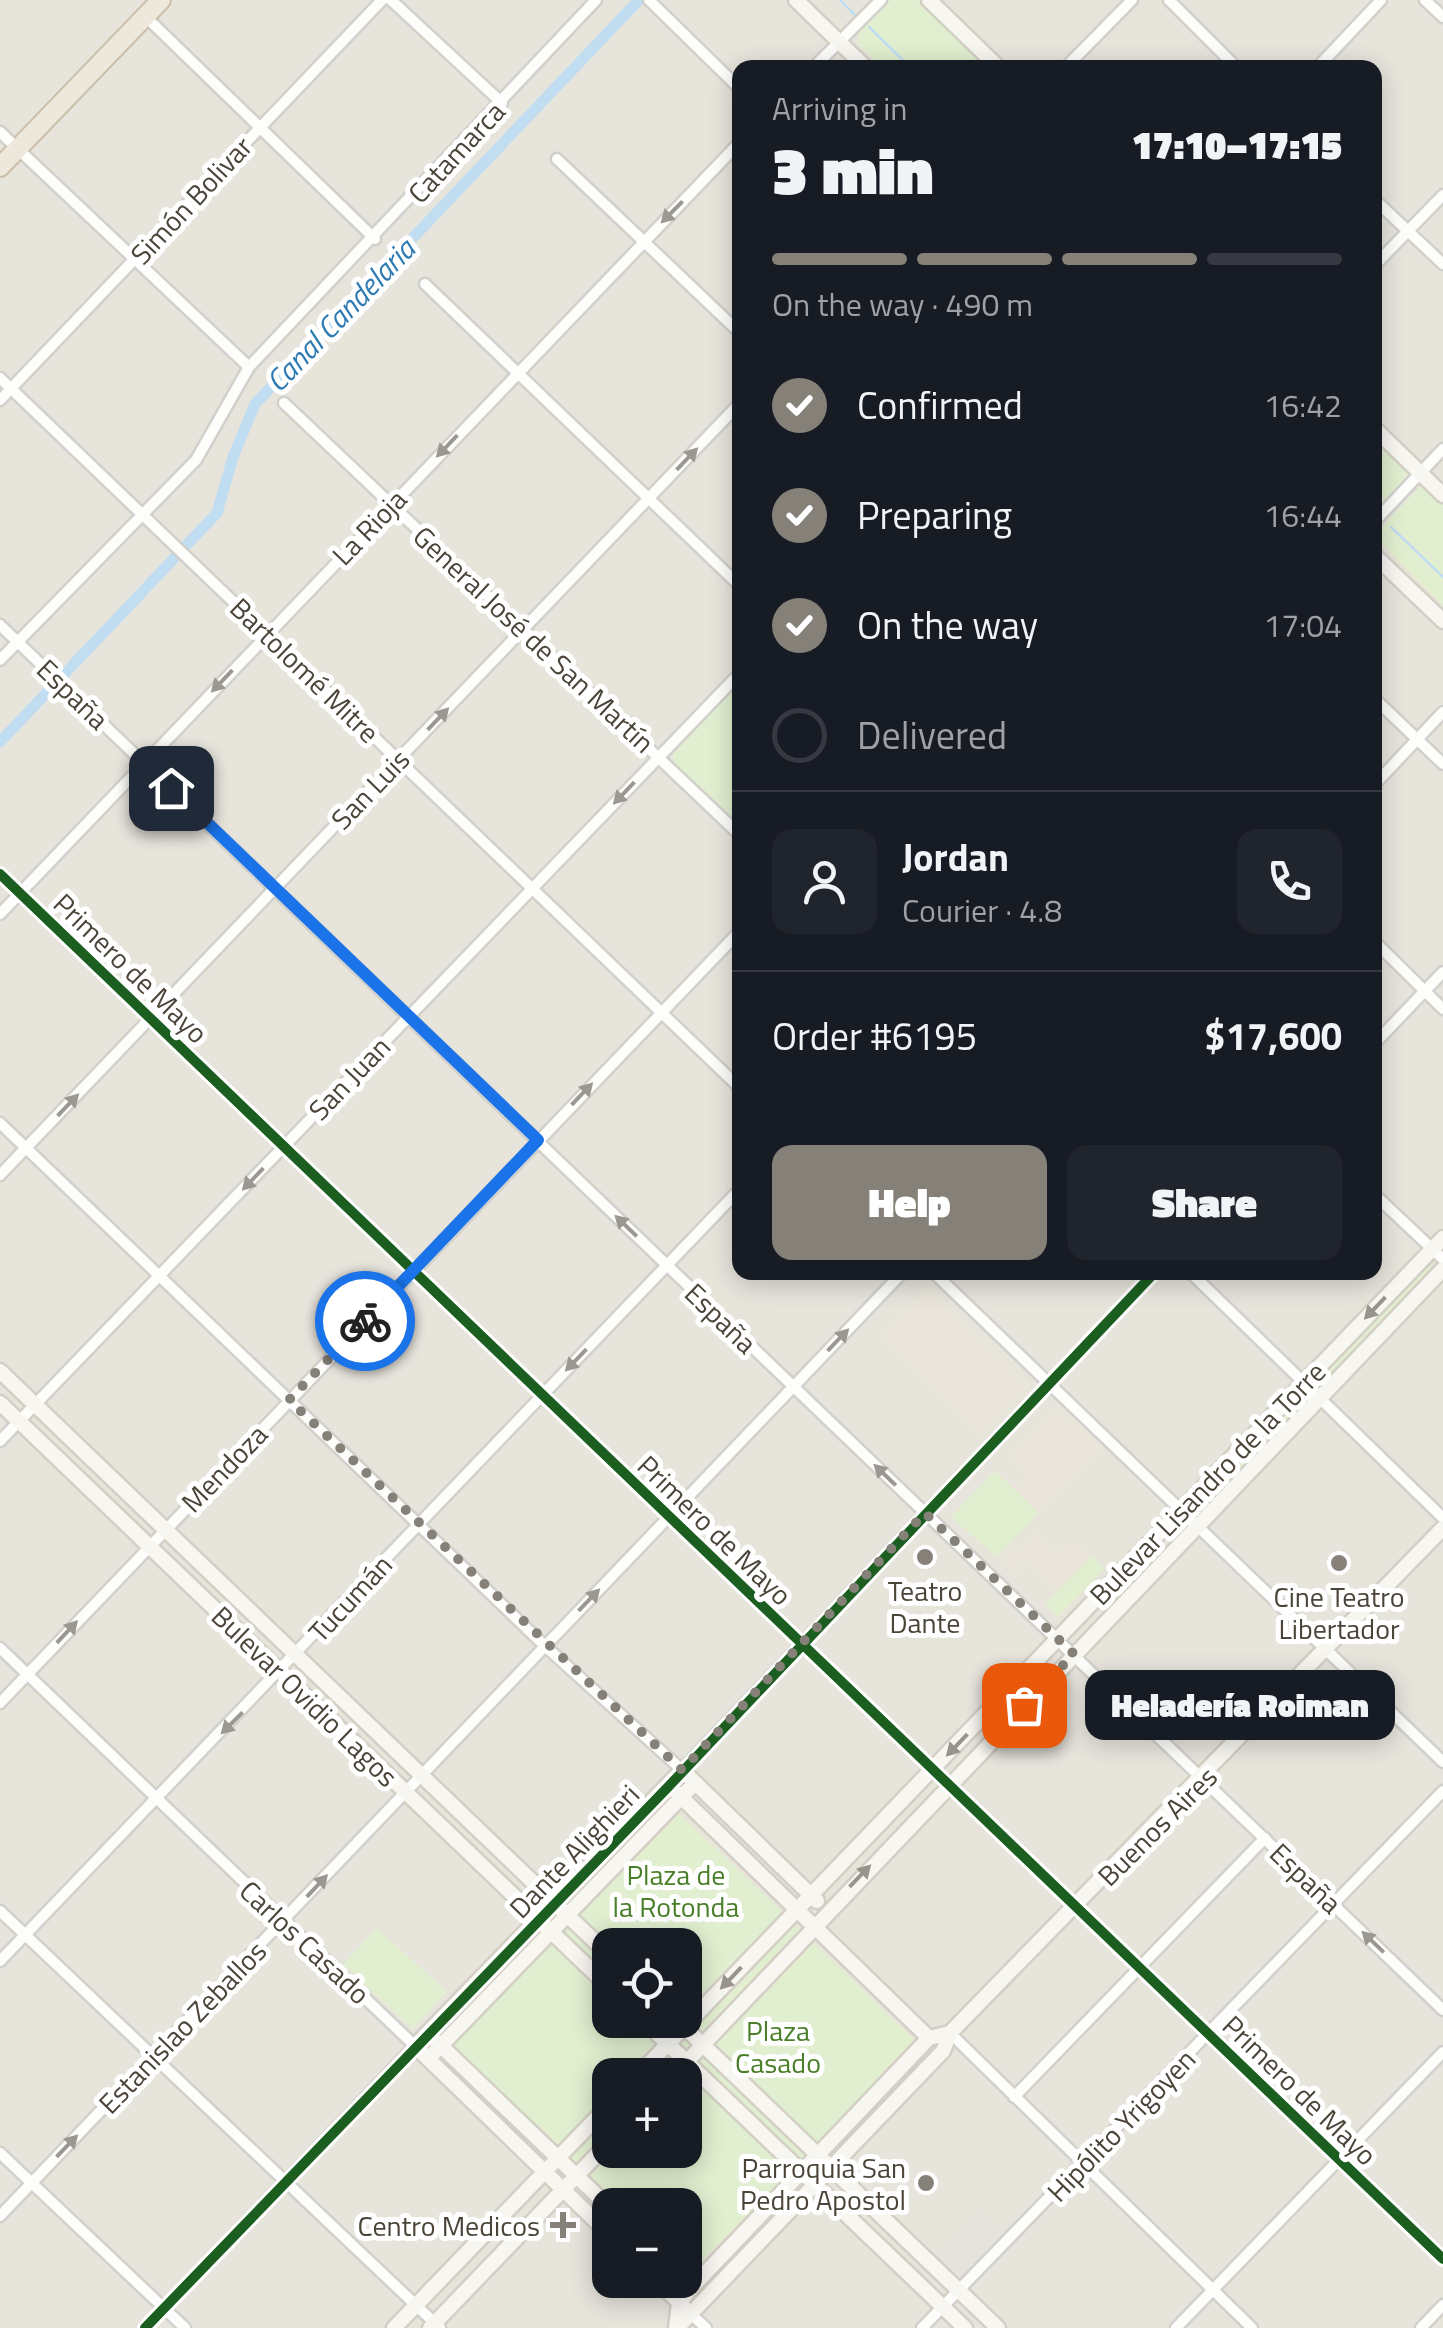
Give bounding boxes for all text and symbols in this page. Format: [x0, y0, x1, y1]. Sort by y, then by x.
text: Arriving in [772, 84, 908, 132]
street label: Catamarca [397, 91, 515, 213]
text: 17:10–17:15 [1132, 116, 1342, 174]
text: 3 min [772, 120, 933, 219]
street label: Simón Bolivar [120, 126, 262, 274]
one-way arrow [660, 199, 684, 223]
water label: Canal Candelaria [254, 226, 427, 402]
text: On the way · 490 m [772, 280, 1033, 328]
text: Confirmed [857, 376, 1023, 434]
icon: check [772, 378, 827, 433]
text: 16:42 [1263, 381, 1342, 429]
one-way arrow [436, 434, 459, 458]
one-way arrow [675, 447, 698, 471]
street label: La Rioja [322, 479, 416, 575]
text: Preparing [857, 486, 1012, 544]
icon: check [772, 488, 827, 543]
text: 16:44 [1263, 491, 1342, 539]
street label: General José de San Martín [404, 515, 664, 763]
street label: Bartolomé Mitre [220, 587, 390, 753]
text: On the way [857, 596, 1038, 654]
icon: check [772, 598, 827, 653]
text: 17:04 [1263, 601, 1342, 649]
street label: España [27, 649, 119, 739]
one-way arrow [211, 669, 234, 693]
text: Delivered [857, 706, 1007, 764]
one-way arrow [426, 707, 449, 731]
street label: San Luis [321, 739, 419, 839]
pin [129, 746, 214, 831]
icon: home [144, 761, 199, 816]
one-way arrow [612, 781, 636, 805]
text: Jordan [902, 828, 1009, 886]
button: person [772, 829, 877, 934]
button: phone [1237, 829, 1342, 934]
street label: Primero de Mayo [44, 883, 218, 1053]
text: Courier · 4.8 [902, 886, 1062, 934]
text: Order #6195 [772, 1007, 977, 1065]
text: $17,600 [1204, 1007, 1342, 1065]
street label: San Juan [298, 1026, 400, 1130]
one-way arrow [570, 1082, 593, 1106]
one-way arrow [56, 1093, 79, 1117]
button: Help [772, 1145, 1047, 1260]
button: Share [1067, 1145, 1342, 1260]
one-way arrow [241, 1166, 265, 1190]
one-way arrow [614, 1215, 638, 1238]
courier [315, 1271, 415, 1371]
street label: España [675, 1273, 767, 1363]
icon: bike [338, 1294, 393, 1349]
one-way arrow [1364, 1296, 1387, 1320]
one-way arrow [826, 1328, 849, 1352]
one-way arrow [565, 1348, 588, 1372]
street label: Bulevar Lisandro de la Torre [1079, 1351, 1335, 1615]
street label: Mendoza [171, 1414, 277, 1522]
street label: Primero de Mayo [628, 1445, 802, 1615]
one-way arrow [874, 1464, 898, 1487]
street label: Tucumán [298, 1544, 402, 1652]
marker: Teatro Dante [914, 1546, 936, 1568]
marker: Cine Teatro Libertador [1328, 1552, 1350, 1574]
place label: Teatro Dante [888, 1569, 962, 1644]
place label: Cine Teatro Libertador [1273, 1575, 1405, 1650]
one-way arrow [577, 1589, 600, 1613]
street label: Bulevar Ovidio Lagos [202, 1595, 408, 1797]
one-way arrow [55, 1621, 78, 1645]
pin [982, 1663, 1067, 1748]
callout: Heladería Roiman [1084, 1670, 1394, 1740]
icon: bag [997, 1678, 1052, 1733]
text: Heladería Roiman [1111, 1681, 1369, 1729]
one-way arrow [220, 1710, 244, 1734]
one-way arrow [945, 1732, 969, 1756]
street label: Buenos Aires [1087, 1756, 1227, 1896]
street label: Dante Alighieri [499, 1774, 649, 1928]
street label: España [1260, 1833, 1352, 1923]
park label: Plaza de la Rotonda [613, 1853, 739, 1928]
one-way arrow [848, 1864, 871, 1888]
street label: Carlos Casado [230, 1870, 380, 2014]
one-way arrow [305, 1875, 328, 1899]
map controls [592, 1928, 702, 2298]
button: locate [592, 1928, 702, 2038]
street label: Estanislao Zeballos [88, 1931, 276, 2123]
one-way arrow [1361, 1931, 1385, 1954]
one-way arrow [720, 1966, 743, 1990]
street label: Primero de Mayo [1213, 2005, 1387, 2175]
park label: Plaza Casado [735, 2009, 821, 2084]
street label: Hipólito Yrigoyen [1037, 2039, 1205, 2211]
button: + [592, 2058, 702, 2168]
one-way arrow [55, 2134, 79, 2158]
place label: Parroquia San Pedro Apostol [740, 2146, 906, 2221]
marker: Parroquia San Pedro Apostol [915, 2172, 937, 2194]
button: − [592, 2188, 702, 2298]
place label: Centro Medicos [357, 2204, 540, 2247]
marker: Centro Medicos [550, 2212, 576, 2238]

